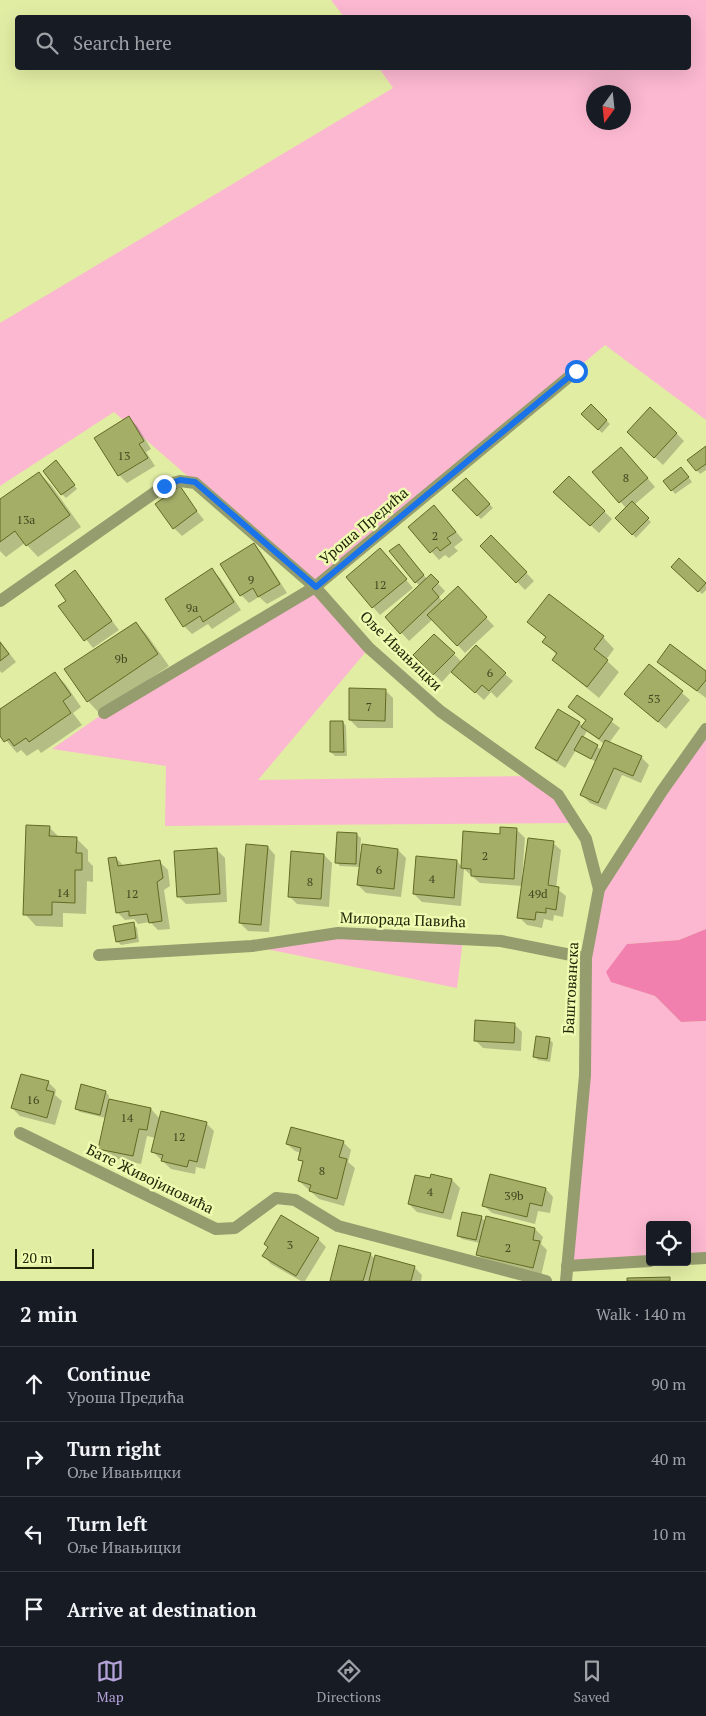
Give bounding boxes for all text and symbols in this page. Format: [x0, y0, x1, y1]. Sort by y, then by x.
search box [15, 15, 691, 70]
icon: search [33, 29, 61, 57]
text: Search here [73, 30, 172, 55]
north arrow [586, 85, 631, 130]
route start [565, 360, 588, 383]
house number: 13 [118, 448, 130, 463]
house number: 8 [623, 470, 629, 485]
route end [153, 475, 176, 498]
street label: Уроша Предића [315, 482, 412, 568]
house number: 13a [17, 512, 35, 527]
house number: 2 [432, 528, 438, 543]
house number: 9 [248, 572, 254, 587]
house number: 12 [374, 577, 386, 592]
house number: 9a [186, 600, 198, 615]
street label: Оље Ивањицки [356, 606, 447, 695]
house number: 9b [115, 651, 128, 666]
house number: 6 [487, 665, 494, 680]
house number: 53 [648, 691, 660, 706]
house number: 7 [366, 699, 372, 714]
house number: 2 [482, 848, 488, 863]
house number: 6 [376, 862, 383, 877]
house number: 4 [429, 871, 436, 886]
house number: 8 [307, 874, 313, 889]
house number: 14 [57, 885, 70, 900]
house number: 12 [126, 886, 138, 901]
house number: 49d [528, 886, 548, 901]
street label: Милорада Павића [340, 907, 467, 931]
street label: Баштованска [558, 941, 582, 1034]
house number: 16 [27, 1092, 40, 1107]
house number: 14 [121, 1110, 134, 1125]
house number: 12 [173, 1129, 185, 1144]
street label: Бате Живојиновића [83, 1139, 218, 1218]
house number: 8 [319, 1163, 325, 1178]
house number: 4 [427, 1184, 434, 1199]
house number: 39b [504, 1188, 524, 1203]
map controls [646, 1221, 691, 1266]
button: locate [646, 1221, 691, 1266]
house number: 3 [287, 1237, 293, 1252]
house number: 2 [505, 1240, 511, 1255]
scale bar [15, 1246, 94, 1269]
text: 20 m [22, 1248, 52, 1267]
text: 2 min [20, 1300, 77, 1328]
text: Walk · 140 m [596, 1303, 686, 1325]
text: Continue [67, 1361, 151, 1386]
icon: ahead [20, 1370, 48, 1398]
text: 90 m [651, 1373, 686, 1395]
text: Уроша Предића [67, 1386, 184, 1408]
text: Turn right [67, 1436, 161, 1461]
icon: right [20, 1445, 48, 1473]
text: 40 m [651, 1448, 686, 1470]
text: Оље Ивањицки [67, 1461, 181, 1483]
text: Turn left [67, 1511, 148, 1536]
icon: left [20, 1520, 48, 1548]
text: 10 m [651, 1523, 686, 1545]
text: Оље Ивањицки [67, 1536, 181, 1558]
icon: arrive [20, 1595, 48, 1623]
text: Arrive at destination [67, 1597, 256, 1622]
tab: Map [96, 1657, 124, 1706]
tab: Directions [317, 1657, 381, 1706]
tab: Saved [574, 1657, 610, 1706]

